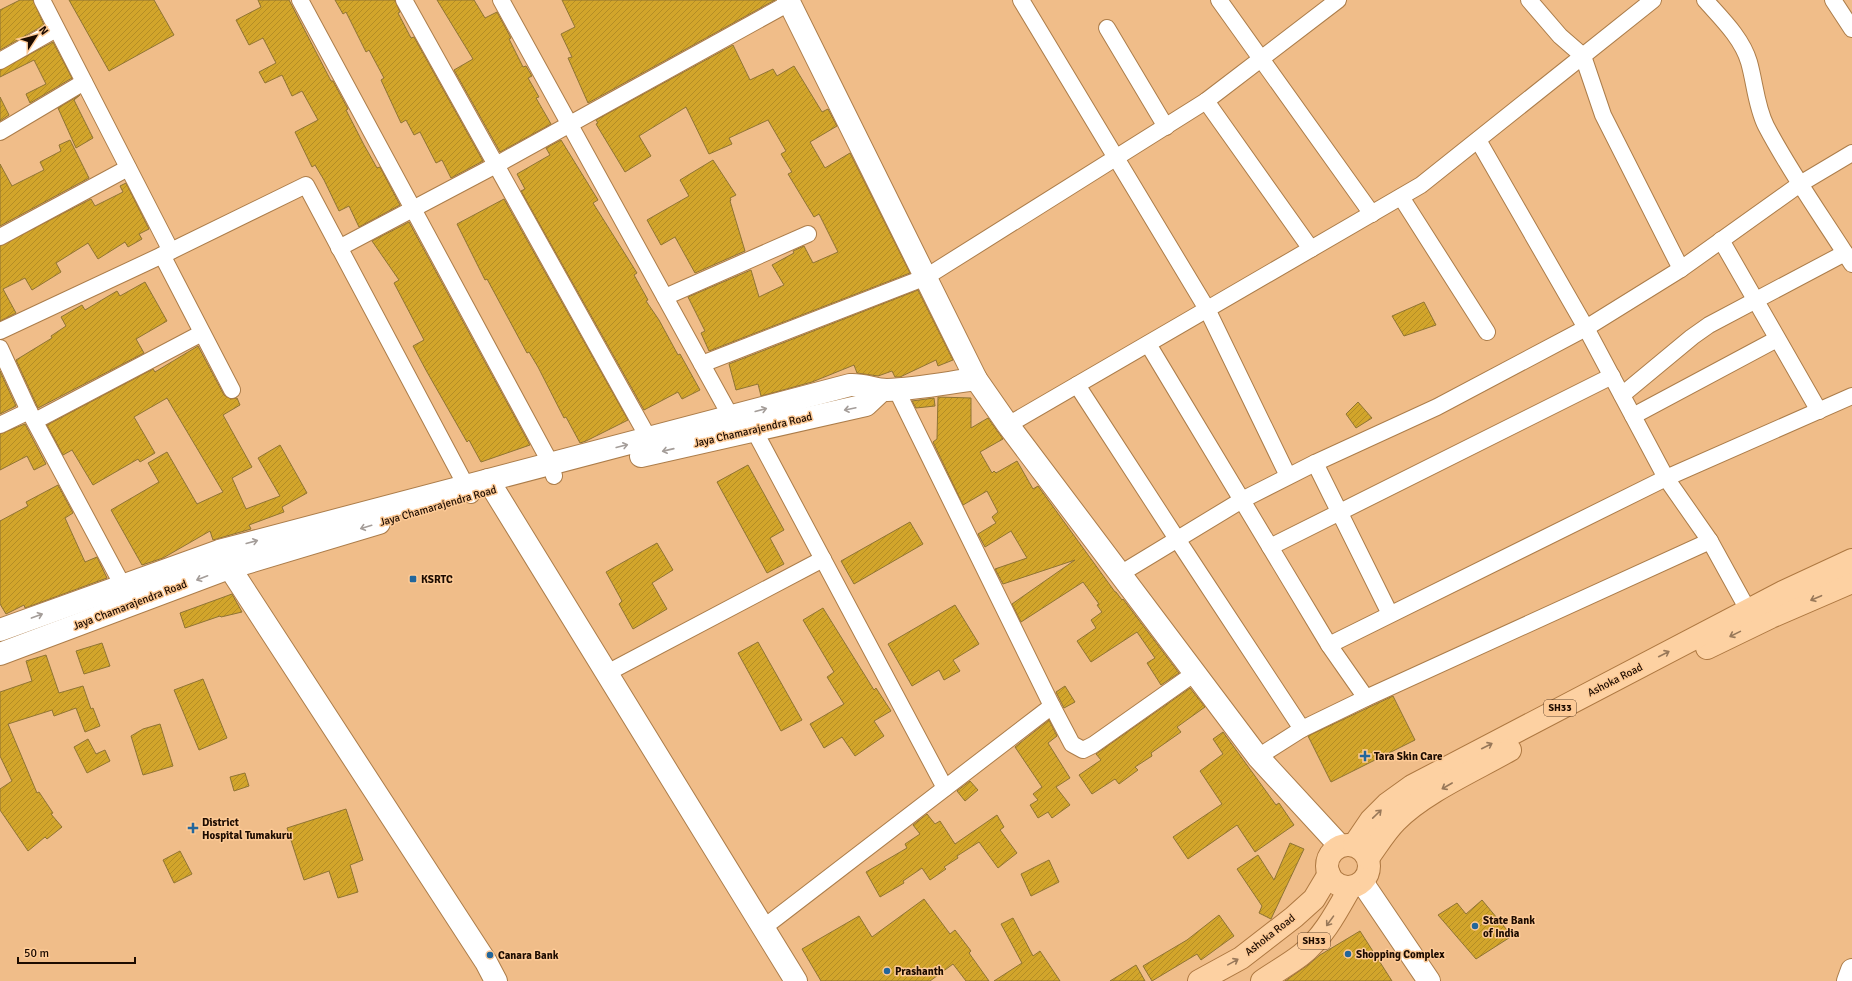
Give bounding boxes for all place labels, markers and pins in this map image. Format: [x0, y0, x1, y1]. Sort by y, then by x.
place label: KSRTC [421, 573, 453, 586]
marker: KSRTC [408, 574, 418, 584]
marker: Tara Skin Care [1359, 750, 1371, 762]
place label: Tara Skin Care [1374, 750, 1443, 763]
place label: District Hospital Tumakuru [202, 816, 292, 842]
marker: District Hospital Tumakuru [187, 822, 199, 834]
place label: State Bank of India [1483, 914, 1535, 940]
marker: State Bank of India [1470, 921, 1480, 931]
place label: Shopping Complex [1356, 948, 1445, 961]
place label: Canara Bank [498, 949, 559, 962]
marker: Shopping Complex [1343, 949, 1353, 959]
marker: Canara Bank [485, 950, 495, 960]
place label: Prashanth [895, 965, 944, 978]
marker: Prashanth [882, 966, 892, 976]

